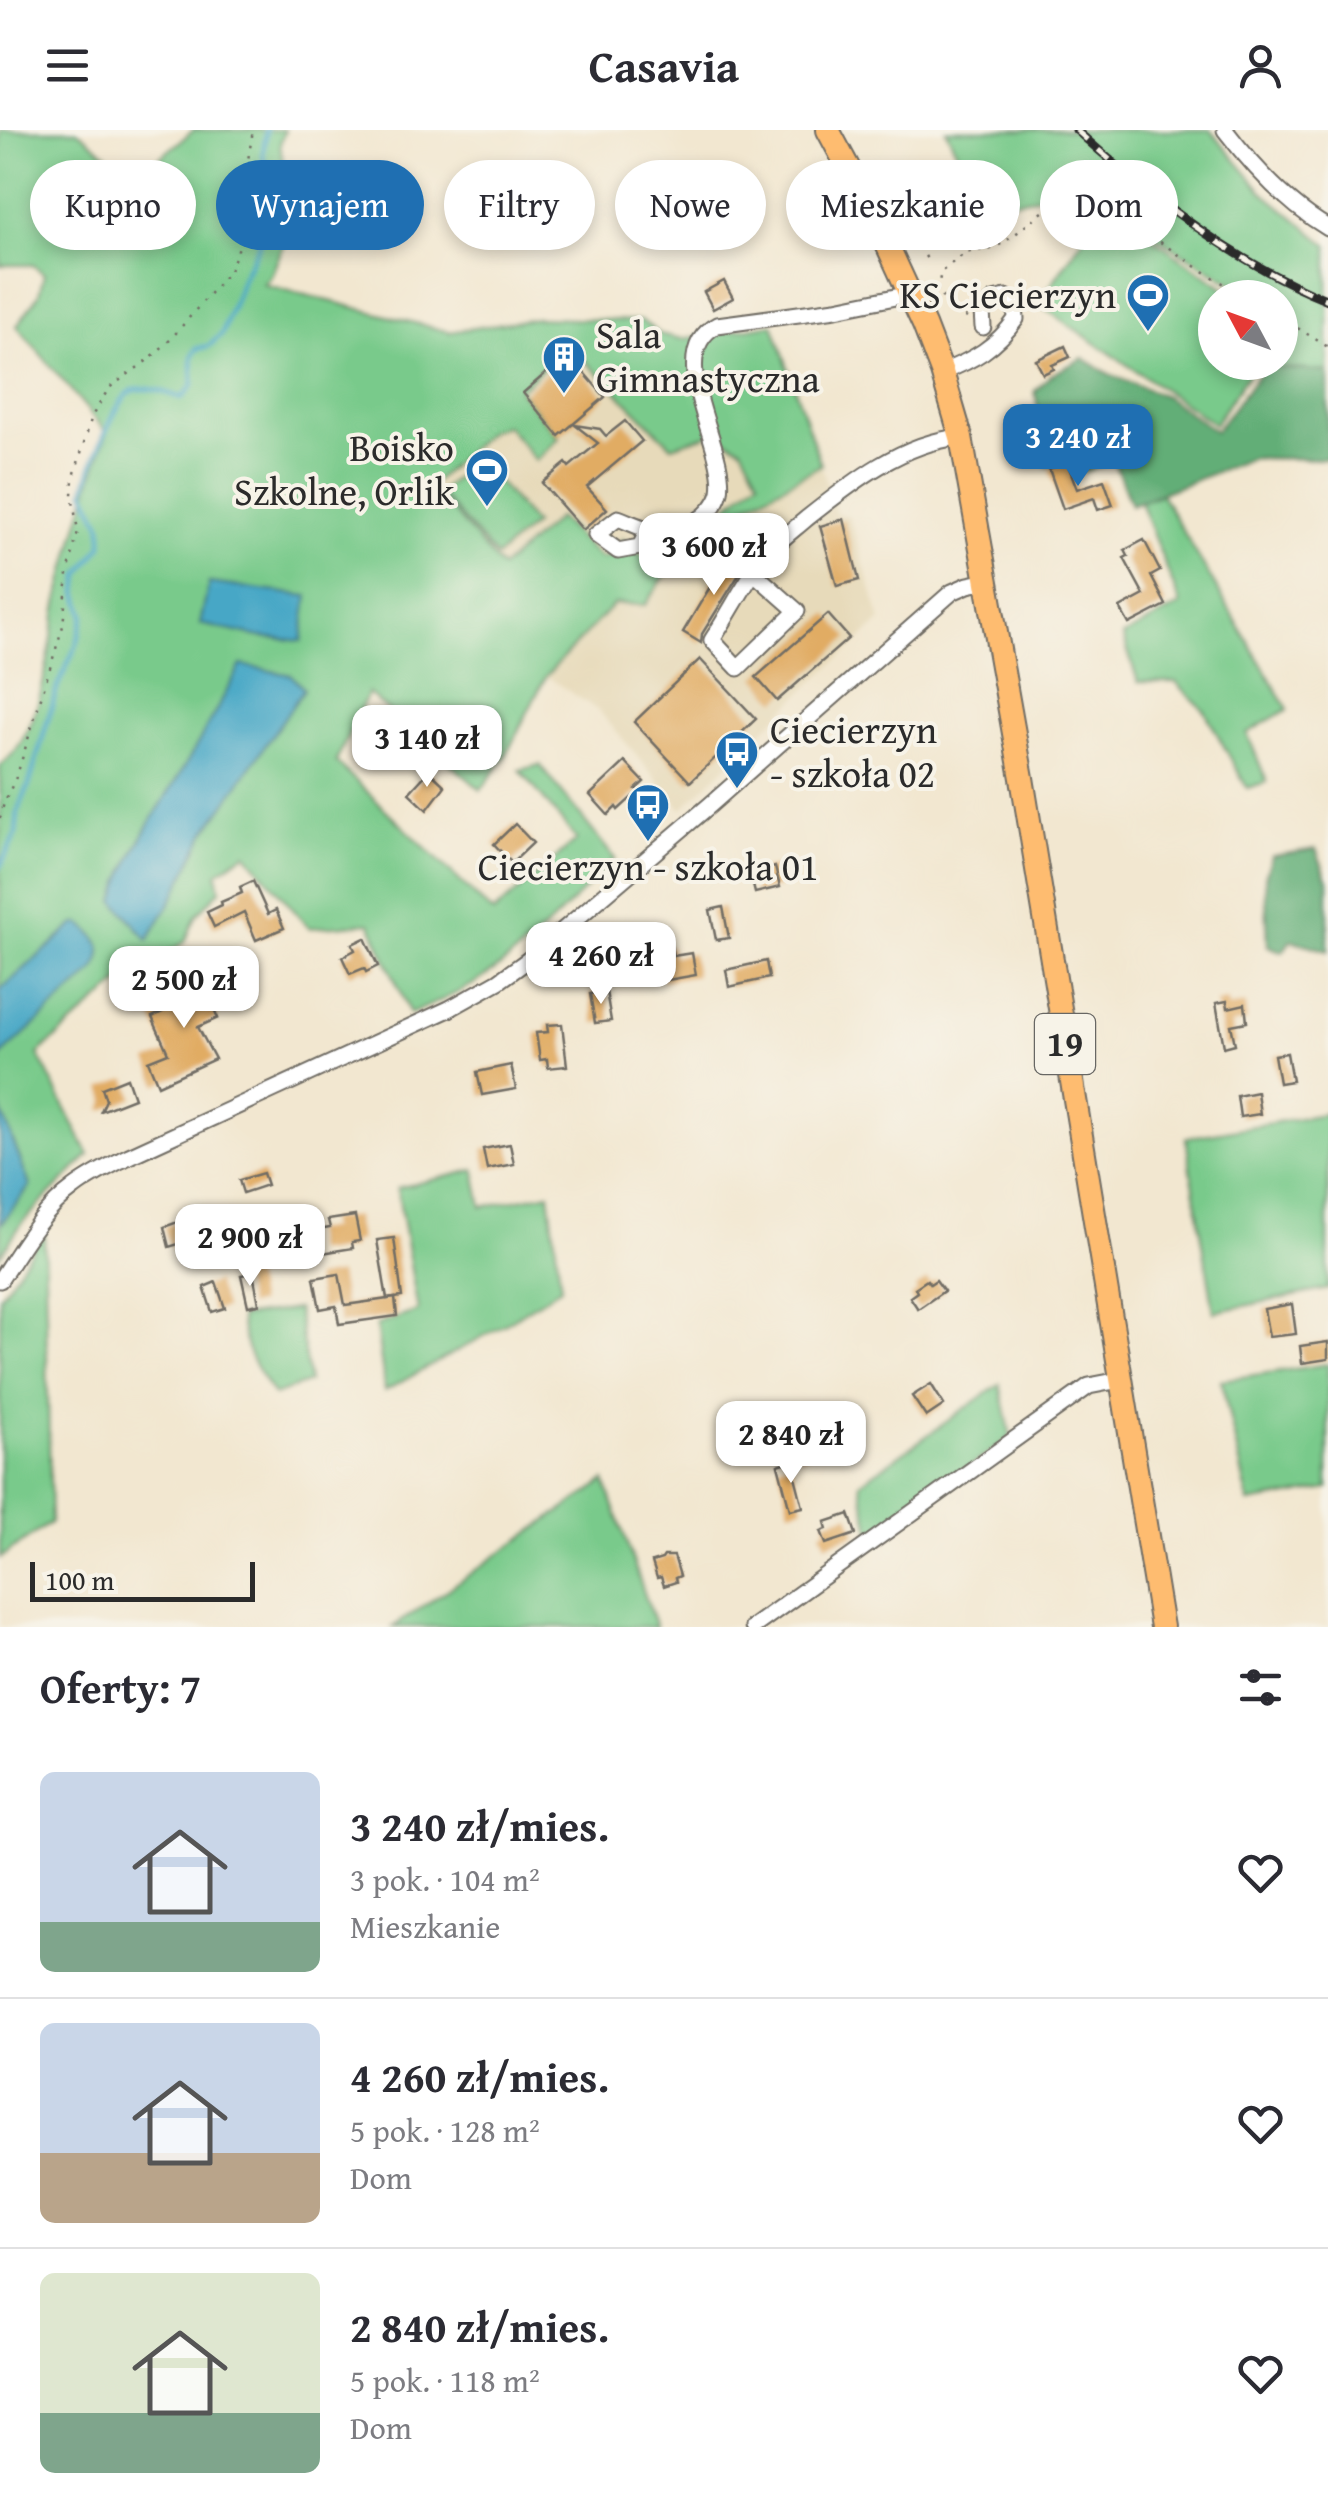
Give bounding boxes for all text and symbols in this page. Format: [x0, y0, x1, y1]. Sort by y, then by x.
text: Casavia [589, 33, 739, 98]
icon: menu [40, 38, 95, 93]
icon: person [1233, 38, 1288, 93]
chip: Kupno [30, 160, 196, 250]
chip: Wynajem [216, 160, 424, 250]
chip: Filtry [444, 160, 595, 250]
chip: Nowe [615, 160, 766, 250]
chip: Mieszkanie [786, 160, 1020, 250]
chip: Dom [1040, 160, 1178, 250]
place label: KS Ciecierzyn [900, 266, 1116, 322]
sports icon: KS Ciecierzyn [1125, 272, 1171, 333]
north arrow [1198, 280, 1298, 380]
map controls [1198, 280, 1298, 380]
place label: Sala Gimnastyczna [596, 306, 820, 406]
building icon: Sala Gimnastyczna [541, 334, 587, 395]
pin: 3 240 zł [975, 404, 1181, 489]
text: 3 240 zł [1025, 413, 1131, 460]
place label: Boisko Szkolne, Orlik [234, 419, 455, 519]
sports icon: Boisko Szkolne, Orlik [464, 447, 510, 508]
pin: 3 600 zł [611, 513, 817, 598]
text: 3 600 zł [661, 522, 767, 569]
place label: Ciecierzyn - szkoła 02 [770, 701, 937, 801]
pin: 3 140 zł [324, 705, 530, 790]
text: 3 140 zł [374, 714, 480, 761]
bus stop icon: Ciecierzyn - szkoła 02 [714, 729, 760, 790]
bus stop icon: Ciecierzyn - szkoła 01 [625, 782, 671, 843]
place label: Ciecierzyn - szkoła 01 [478, 838, 818, 894]
pin: 4 260 zł [498, 922, 704, 1007]
text: 4 260 zł [548, 931, 654, 978]
pin: 2 500 zł [81, 946, 287, 1031]
text: 2 500 zł [131, 955, 237, 1002]
road number: 19 [1035, 1014, 1095, 1074]
pin: 2 900 zł [147, 1204, 353, 1289]
text: 2 900 zł [197, 1213, 303, 1260]
pin: 2 840 zł [688, 1401, 894, 1486]
text: 2 840 zł [738, 1410, 844, 1457]
scale bar [30, 1557, 255, 1602]
text: 100 m [45, 1559, 114, 1600]
text: Oferty: 7 [40, 1657, 201, 1718]
icon: filters [1233, 1660, 1288, 1715]
text: 3 240 zł/mies. [350, 1795, 609, 1856]
icon: home [120, 1812, 240, 1932]
icon: heart [1233, 1845, 1288, 1900]
text: 3 pok. · 104 m² [350, 1856, 540, 1903]
text: Mieszkanie [350, 1903, 500, 1950]
text: 4 260 zł/mies. [350, 2046, 609, 2107]
icon: home [120, 2063, 240, 2183]
icon: heart [1233, 2096, 1288, 2151]
text: 5 pok. · 128 m² [350, 2107, 540, 2154]
text: Dom [350, 2154, 412, 2201]
text: 2 840 zł/mies. [350, 2296, 609, 2357]
icon: home [120, 2313, 240, 2433]
icon: heart [1233, 2346, 1288, 2401]
text: 5 pok. · 118 m² [350, 2357, 540, 2404]
text: Dom [350, 2404, 412, 2451]

